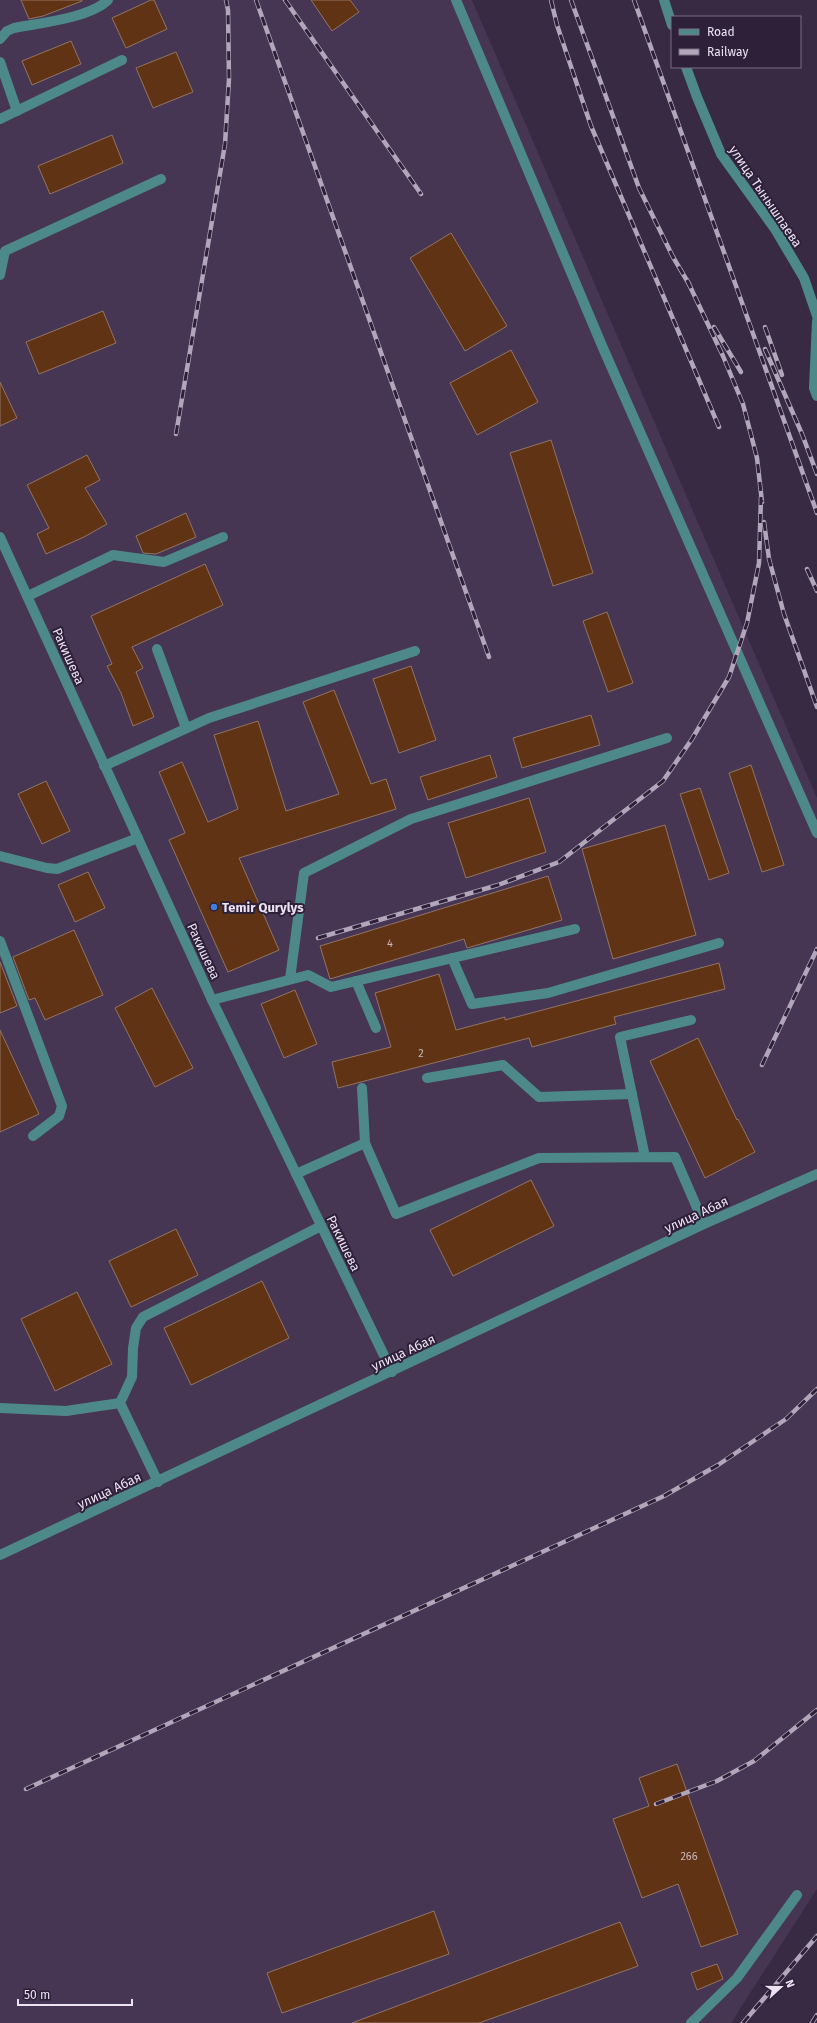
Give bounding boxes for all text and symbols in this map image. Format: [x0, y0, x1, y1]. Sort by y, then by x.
legend [671, 16, 801, 68]
text: Road [707, 25, 735, 39]
text: Railway [707, 45, 748, 59]
street label: улица Тынышпаева [726, 143, 805, 250]
street label: Ракишева [49, 626, 88, 687]
place label: Temir Qurylys [222, 900, 304, 915]
marker: Temir Qurylys [209, 902, 219, 912]
street label: Ракишева [184, 921, 223, 982]
house number: 4 [387, 937, 393, 950]
house number: 2 [418, 1047, 424, 1060]
street label: улица Абая [662, 1193, 731, 1236]
street label: Ракишева [324, 1213, 363, 1274]
street label: улица Абая [369, 1331, 438, 1374]
street label: улица Абая [75, 1469, 144, 1512]
house number: 266 [680, 1850, 698, 1863]
north arrow [761, 1967, 801, 2007]
text: N [782, 1978, 797, 1989]
scale bar [18, 1981, 132, 2007]
text: 50 m [24, 1988, 50, 2002]

